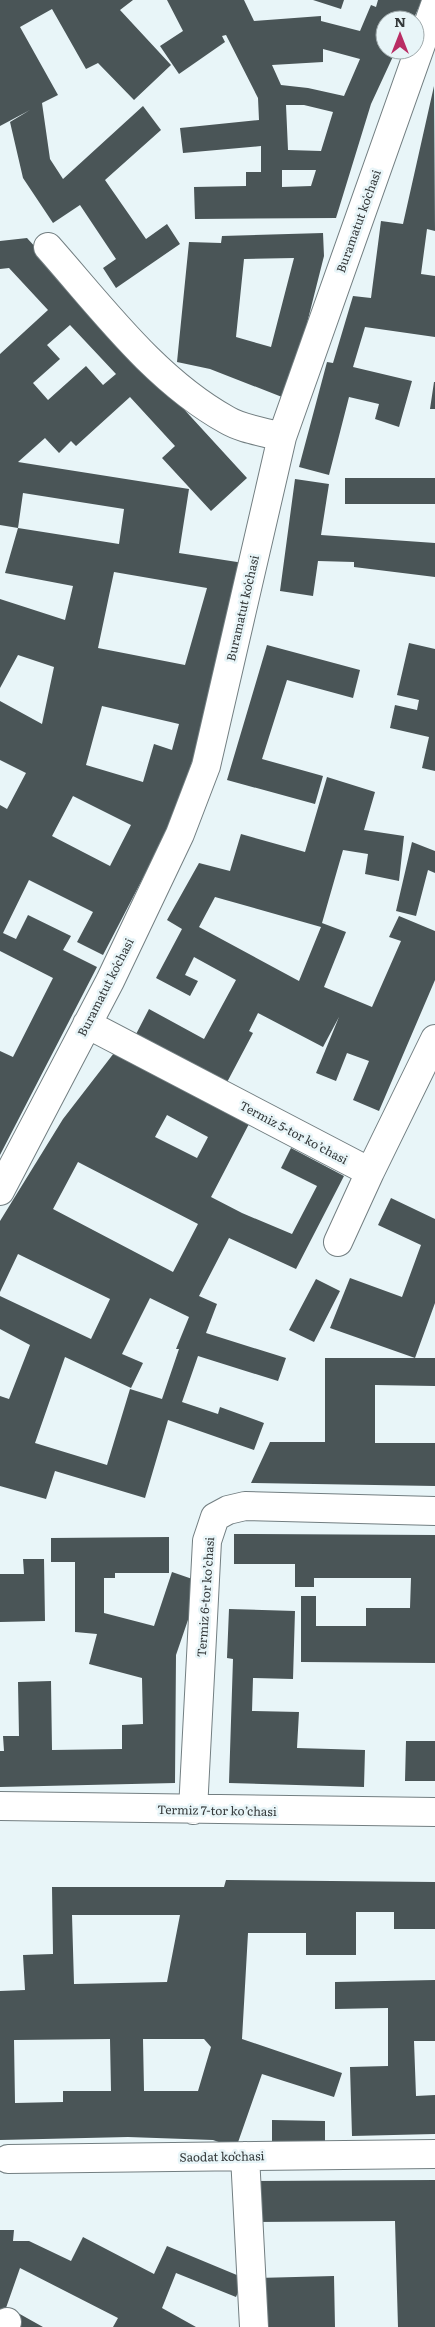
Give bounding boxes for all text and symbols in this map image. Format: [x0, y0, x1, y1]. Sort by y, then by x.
north arrow [375, 10, 425, 60]
text: N [394, 11, 406, 31]
street label: Buramatut koʻchasi [331, 167, 385, 275]
street label: Buramatut koʻchasi [221, 553, 263, 663]
street label: Buramatut koʻchasi [72, 935, 138, 1039]
street label: Termiz 5-tor koʼchasi [237, 1096, 351, 1168]
street label: Termiz 6-tor koʼchasi [192, 1536, 218, 1658]
street label: Termiz 7-tor koʼchasi [157, 1800, 277, 1820]
street label: Saodat koʻchasi [179, 2146, 265, 2166]

